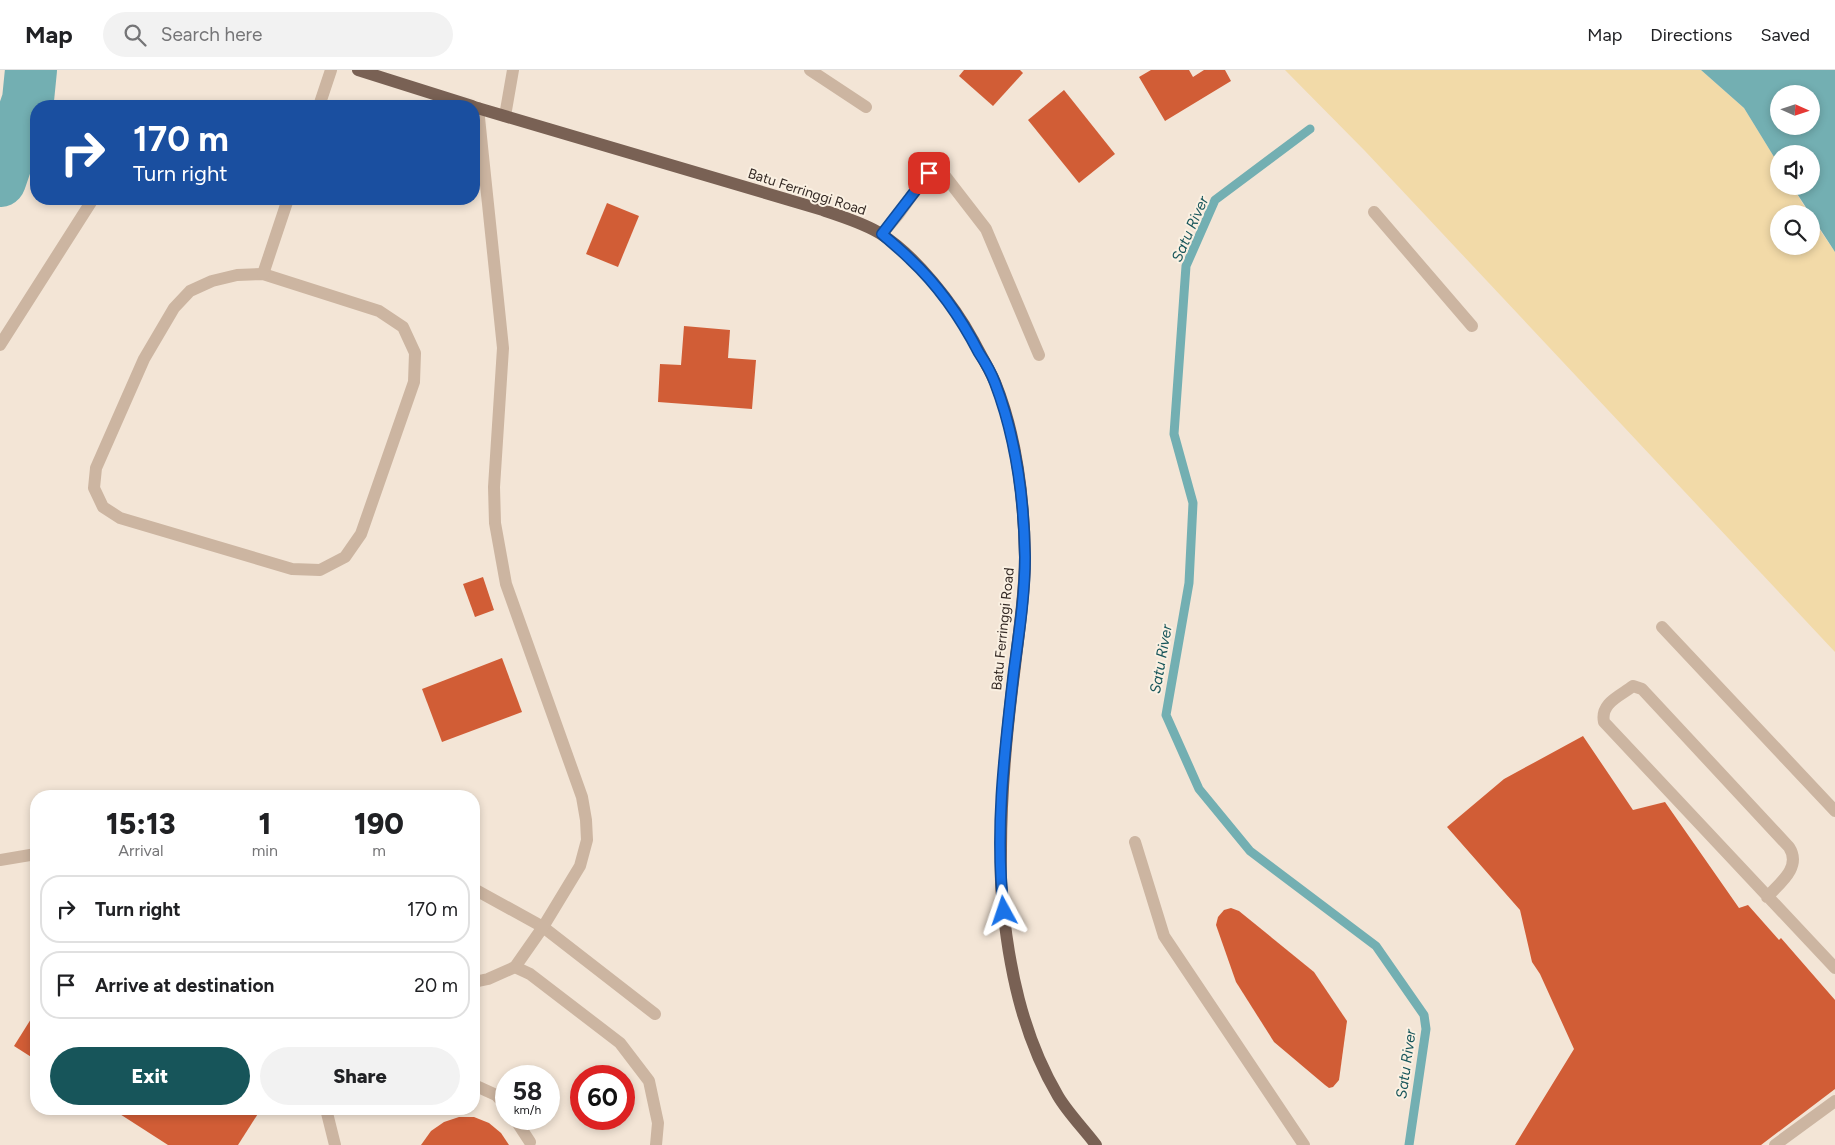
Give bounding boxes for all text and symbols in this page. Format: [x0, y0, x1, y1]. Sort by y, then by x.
search box [103, 12, 453, 57]
text: Map [25, 20, 73, 49]
icon: search [121, 21, 149, 49]
text: Search here [161, 23, 262, 46]
text: Map [1587, 24, 1622, 46]
text: Directions [1650, 24, 1732, 46]
text: Saved [1760, 24, 1810, 46]
north arrow [1770, 85, 1820, 135]
map controls [1770, 85, 1820, 255]
text: 170 m [133, 118, 229, 160]
icon: right [50, 120, 115, 185]
button: sound [1770, 145, 1820, 195]
pin [908, 152, 950, 194]
icon: arrive [915, 159, 943, 187]
text: Turn right [133, 160, 228, 187]
street label: Batu Ferringgi Road [746, 165, 868, 219]
water label: Satu River [1168, 193, 1213, 265]
button: search [1770, 205, 1820, 255]
street label: Batu Ferringgi Road [988, 567, 1018, 691]
water label: Satu River [1146, 622, 1176, 695]
text: 15:13 [106, 805, 176, 842]
text: 1 [258, 805, 271, 842]
text: 190 [354, 805, 404, 842]
text: Arrival [118, 841, 163, 860]
text: min [252, 841, 278, 860]
text: m [372, 841, 386, 860]
position arrow [977, 884, 1029, 936]
icon: right [52, 895, 80, 923]
text: Turn right [95, 898, 181, 921]
text: 170 m [407, 898, 458, 921]
icon: arrive [52, 971, 80, 999]
text: Arrive at destination [95, 974, 274, 997]
text: 20 m [414, 974, 458, 997]
water label: Satu River [1392, 1027, 1420, 1100]
button: Exit [50, 1047, 250, 1105]
button: Share [260, 1047, 460, 1105]
speed limit sign: 60 [570, 1065, 635, 1130]
text: 58 [513, 1076, 542, 1106]
text: km/h [514, 1103, 541, 1117]

